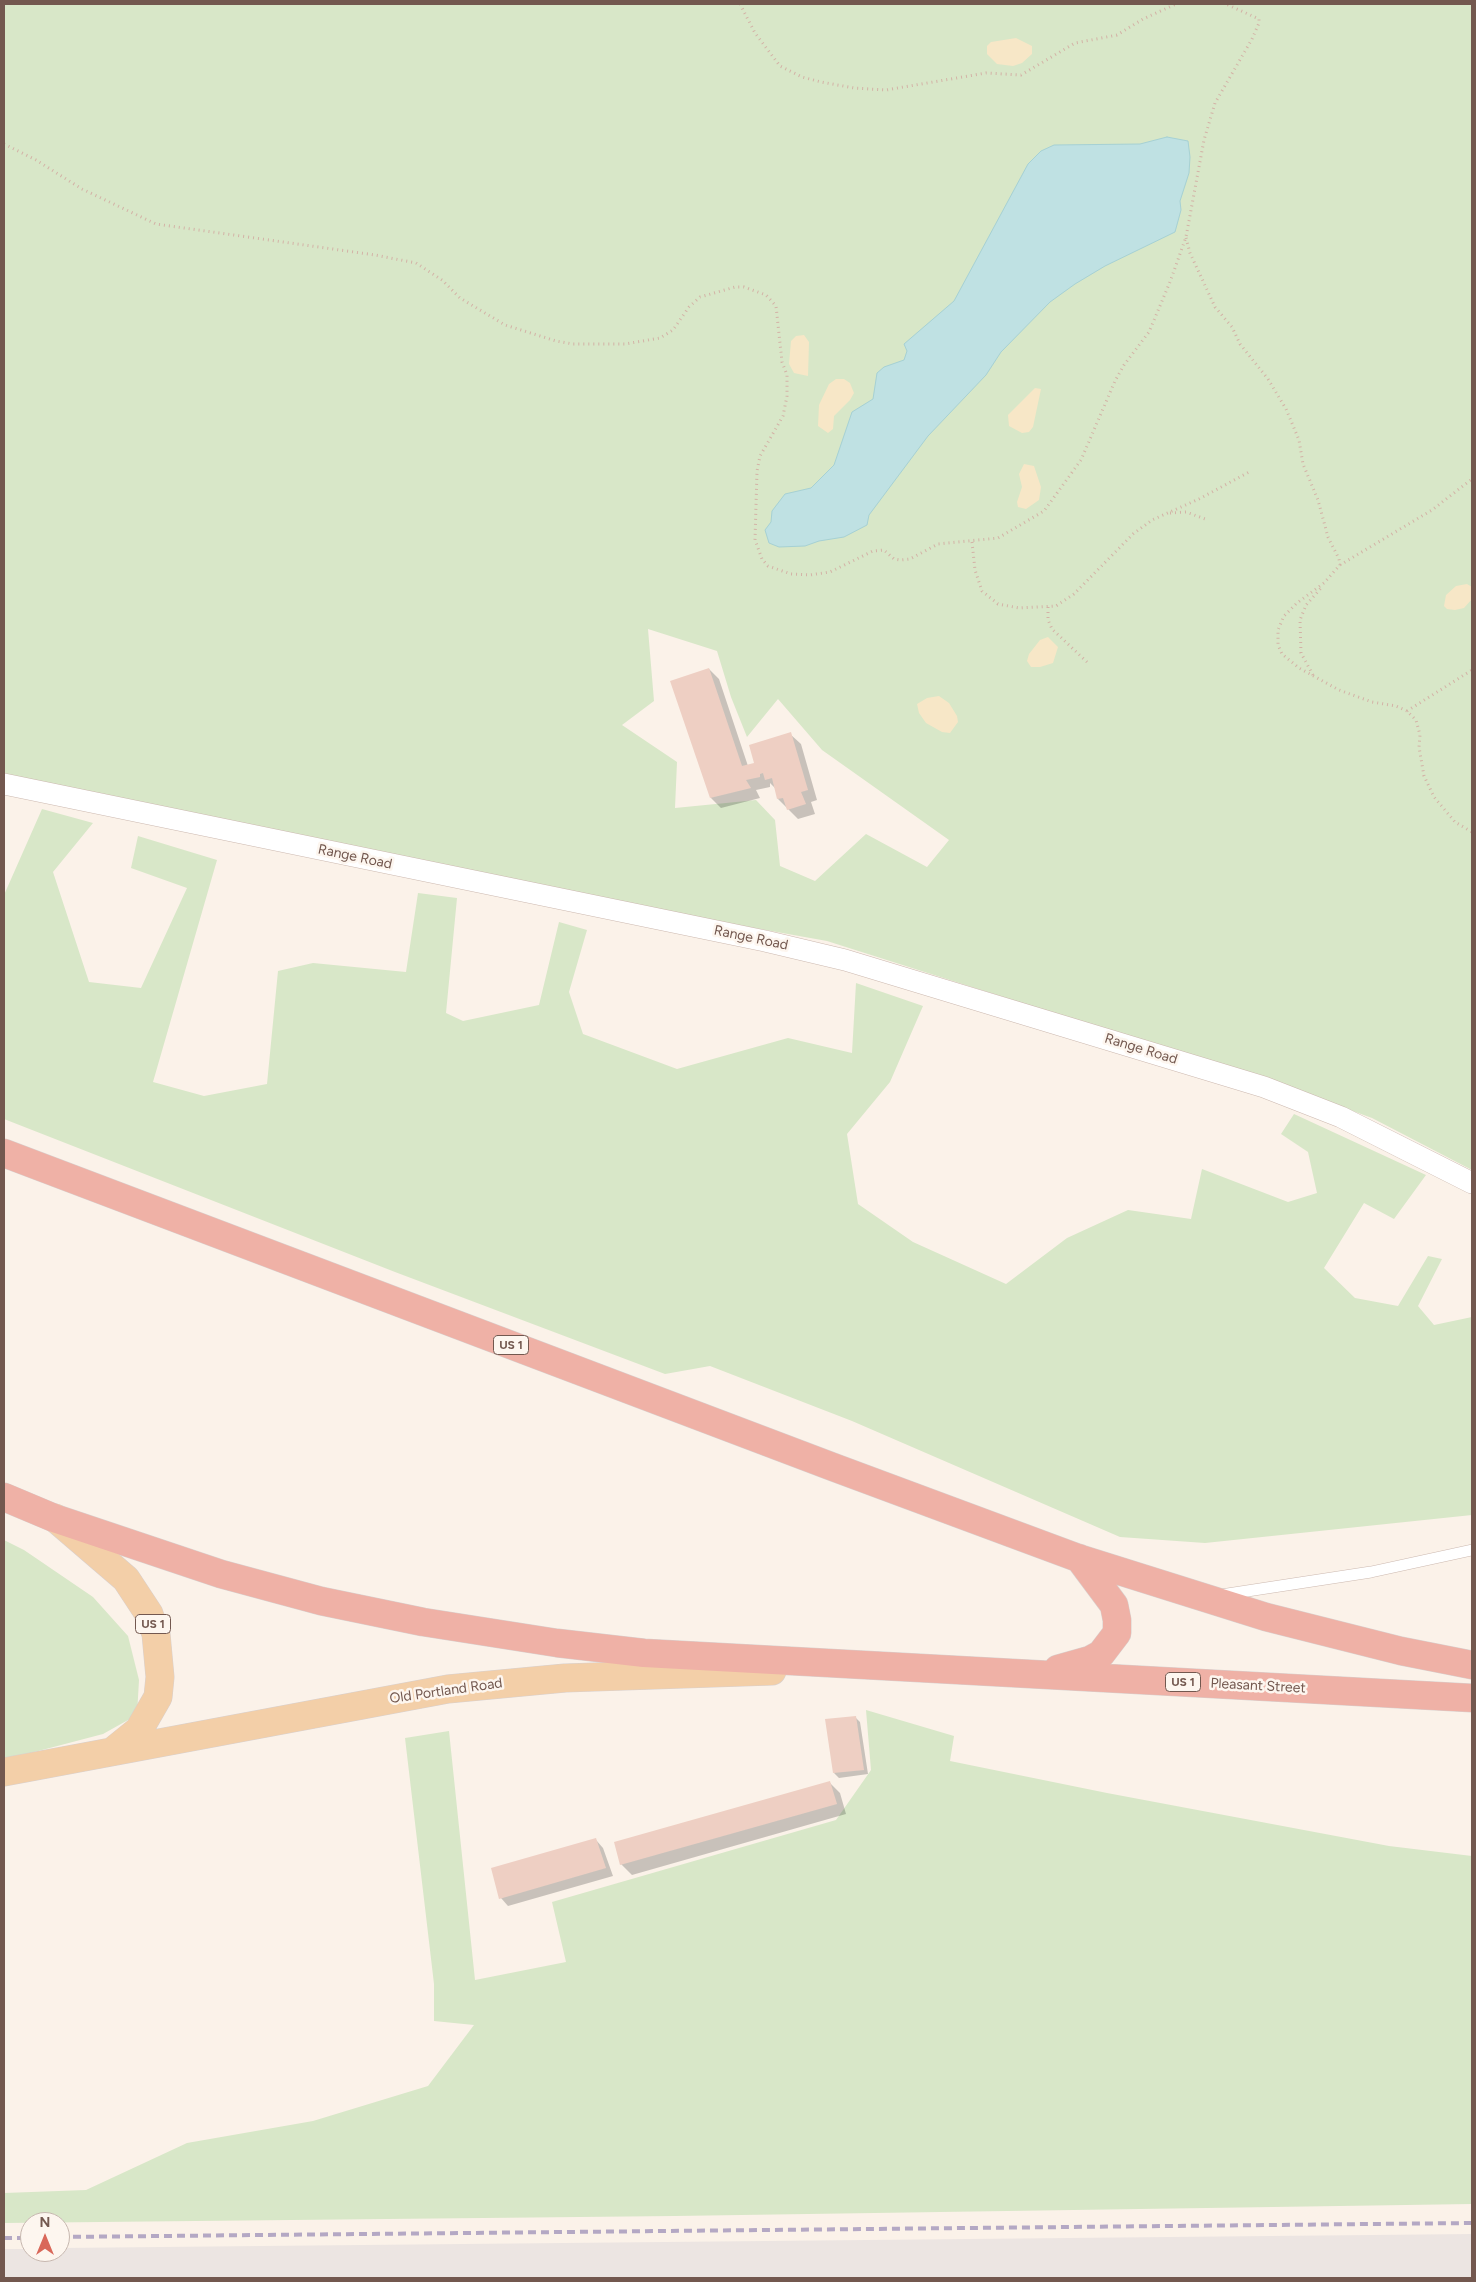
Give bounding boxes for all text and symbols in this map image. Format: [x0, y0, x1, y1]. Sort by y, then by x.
street label: Range Road [316, 841, 394, 873]
street label: Range Road [712, 922, 790, 954]
street label: Range Road [1103, 1030, 1179, 1068]
road number: US 1 [494, 1336, 528, 1354]
road number: US 1 [136, 1615, 170, 1634]
road number: US 1 [1166, 1672, 1200, 1691]
street label: Old Portland Road [389, 1675, 503, 1707]
street label: Pleasant Street [1210, 1675, 1306, 1697]
north arrow [20, 2212, 70, 2262]
text: N [40, 2214, 50, 2231]

